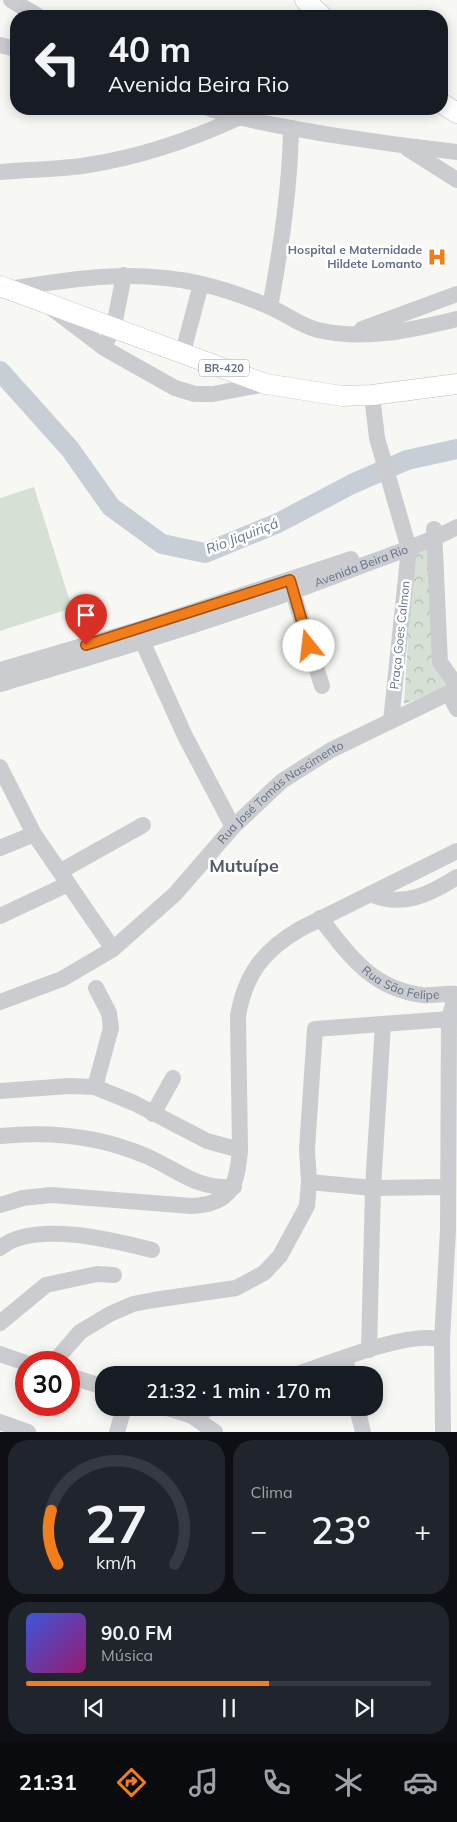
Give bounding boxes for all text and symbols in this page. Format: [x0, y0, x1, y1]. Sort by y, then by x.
text: 40 m [108, 27, 191, 71]
icon: left [25, 30, 90, 95]
text: Avenida Beira Rio [108, 70, 289, 98]
place label: Hospital e Maternidade Hildete Lomanto [288, 242, 422, 271]
hospital icon: Hospital e Maternidade Hildete Lomanto [426, 246, 448, 268]
road number: BR-420 [199, 359, 249, 376]
water label: Rio Jiquiriçá [203, 514, 281, 558]
street label: Avenida Beira Rio [312, 541, 410, 590]
street label: Praça Goes Calmon [386, 580, 413, 690]
pin [65, 594, 107, 645]
icon: arrive [72, 601, 100, 629]
position arrow [282, 619, 334, 671]
street label: Rua José Tomás Nascimento [214, 737, 346, 847]
district label: Mutuípe [209, 854, 279, 877]
street label: Rua São Felipe [359, 962, 440, 1002]
speed limit sign: 30 [15, 1351, 80, 1416]
text: 21:32 · 1 min · 170 m [146, 1379, 332, 1403]
text: Clima [251, 1482, 293, 1502]
text: 27 [85, 1491, 147, 1556]
text: 23° [311, 1506, 371, 1554]
text: − [251, 1513, 267, 1548]
text: + [414, 1513, 431, 1548]
text: km/h [96, 1551, 136, 1573]
text: 90.0 FM [101, 1621, 173, 1645]
text: Música [101, 1645, 153, 1665]
icon: previous [80, 1694, 108, 1722]
icon: pause [215, 1694, 243, 1722]
icon: next [350, 1694, 378, 1722]
icon: directions [114, 1765, 149, 1800]
icon: music [186, 1765, 221, 1800]
icon: phone [259, 1765, 294, 1800]
icon: climate [331, 1765, 366, 1800]
icon: car [403, 1765, 438, 1800]
text: 21:31 [19, 1768, 77, 1796]

